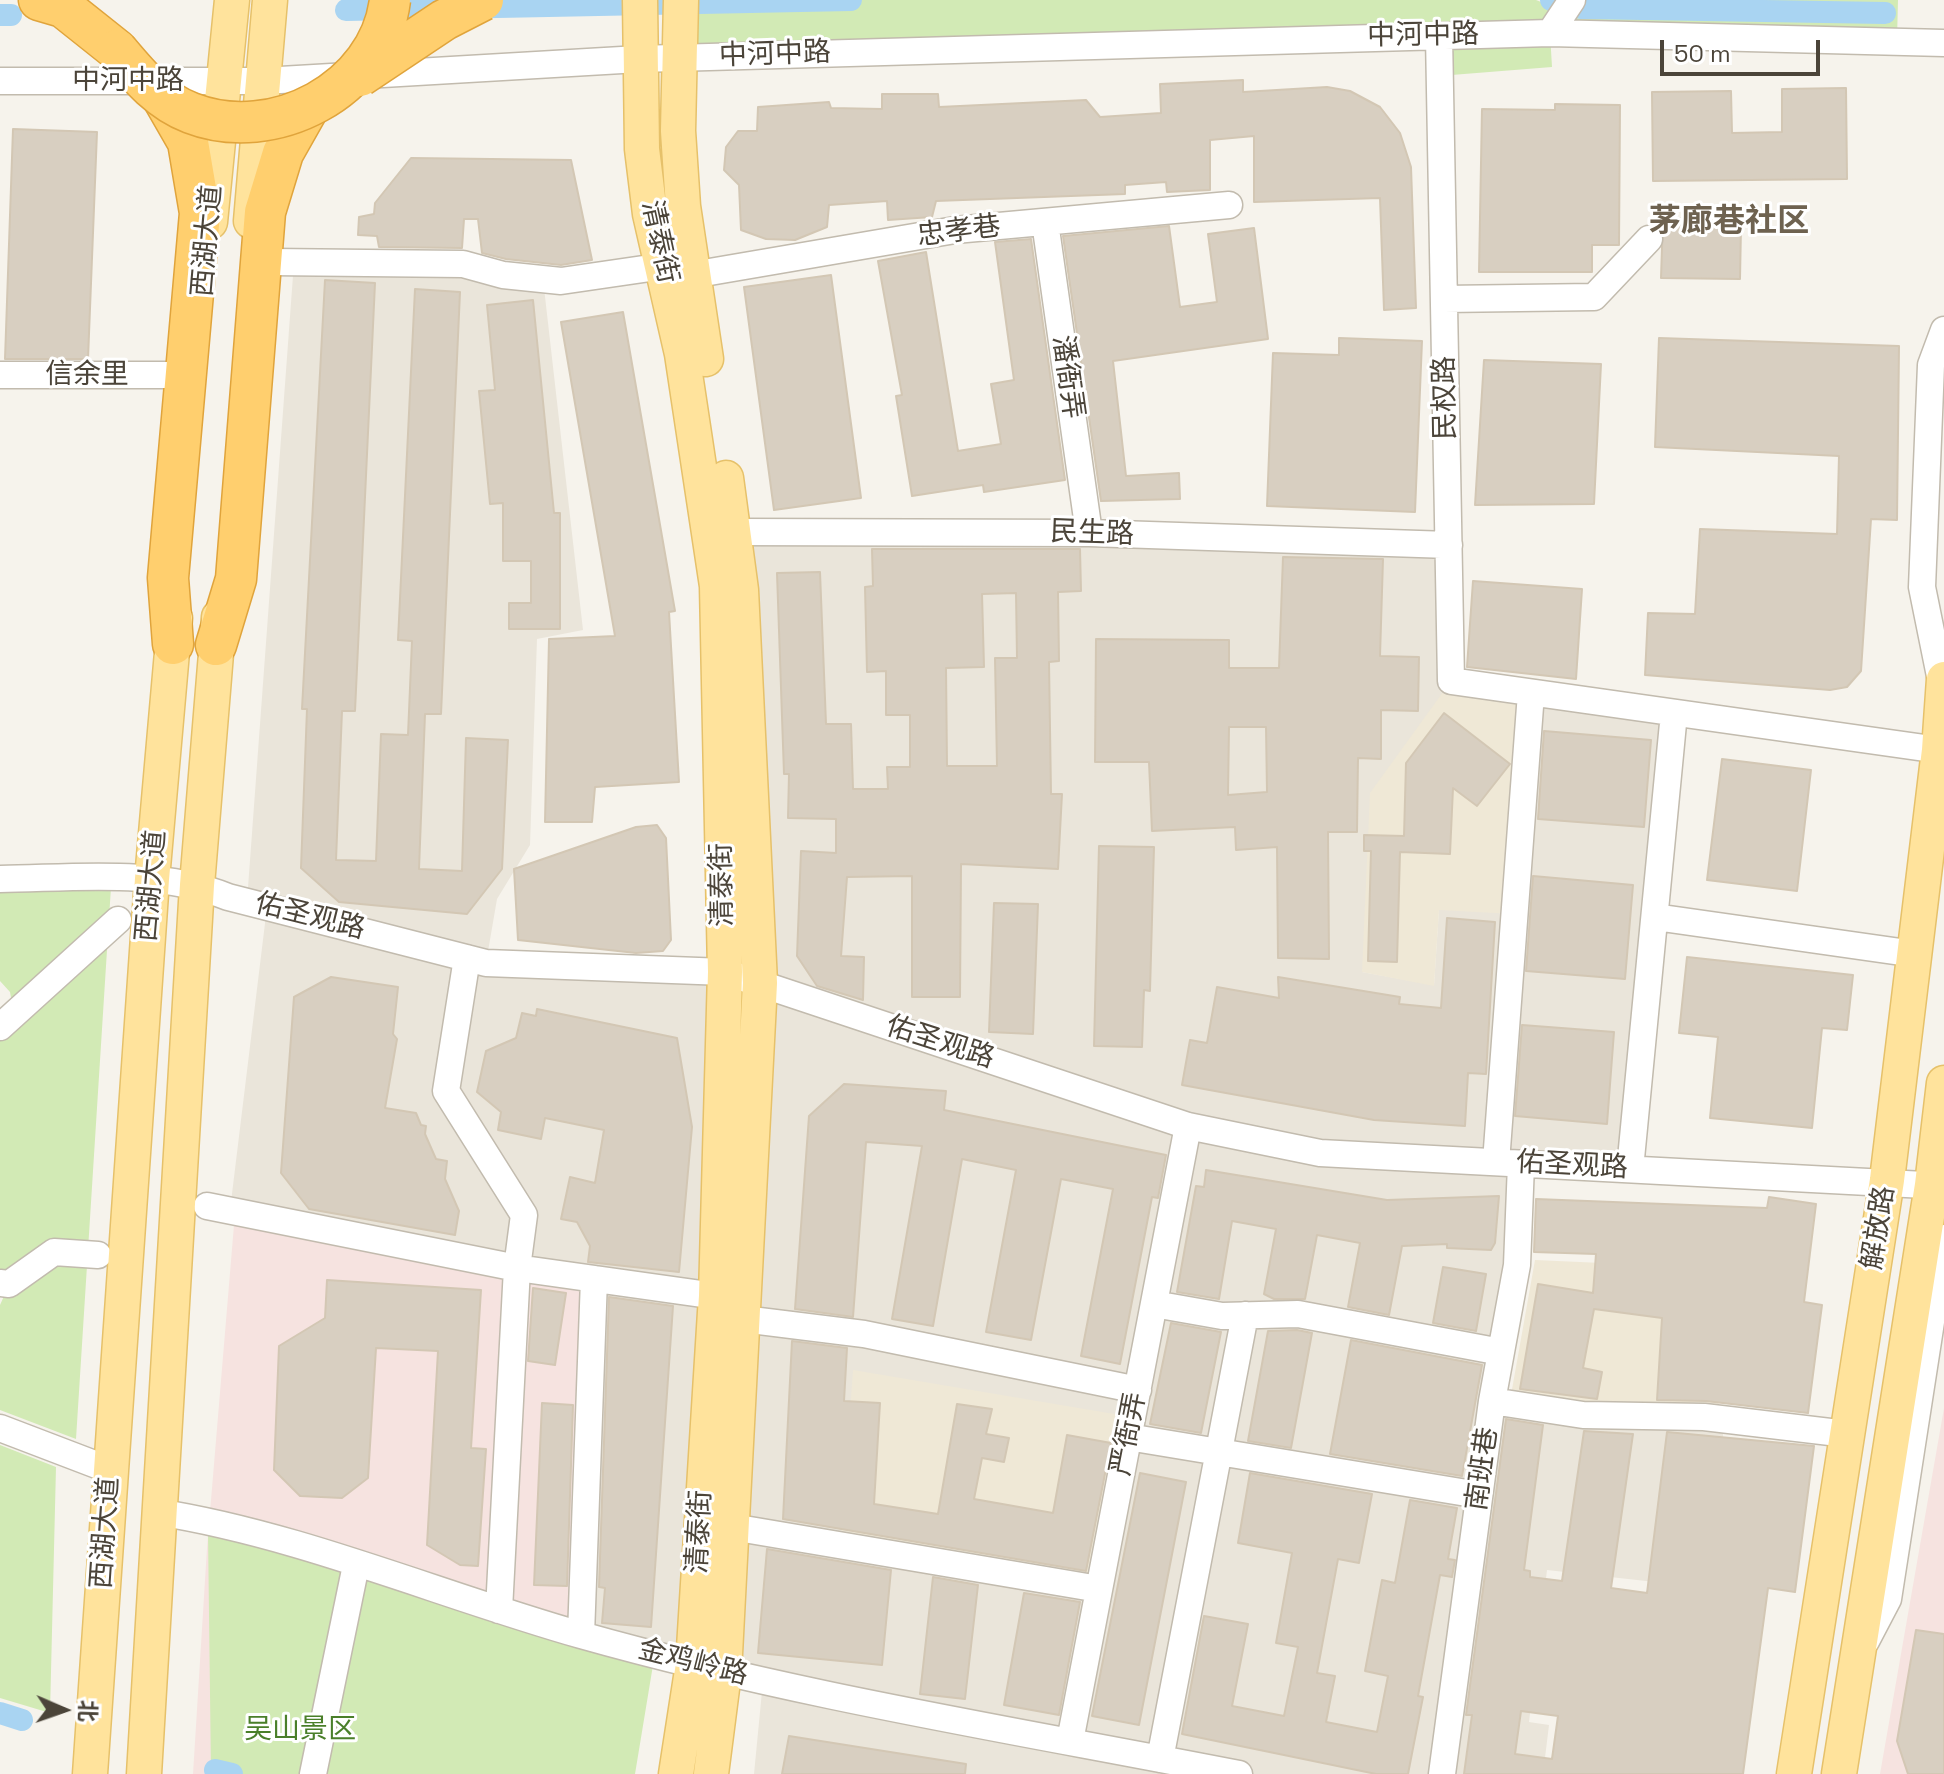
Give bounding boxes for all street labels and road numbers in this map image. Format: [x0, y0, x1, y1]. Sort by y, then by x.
street label: 中河中路 [1367, 18, 1479, 54]
street label: 中河中路 [718, 36, 832, 74]
street label: 中河中路 [72, 64, 184, 98]
street label: 西湖大道 [186, 184, 230, 298]
street label: 清泰街 [634, 197, 684, 287]
street label: 忠孝巷 [915, 210, 1003, 254]
street label: 潘衙弄 [1045, 333, 1089, 421]
street label: 民权路 [1428, 356, 1464, 440]
street label: 信余里 [45, 358, 129, 392]
street label: 民生路 [1049, 516, 1135, 552]
street label: 西湖大道 [130, 829, 174, 943]
street label: 清泰街 [705, 843, 741, 927]
street label: 佑圣观路 [252, 887, 368, 947]
street label: 佑圣观路 [882, 1010, 998, 1076]
street label: 佑圣观路 [1515, 1146, 1629, 1186]
street label: 解放路 [1856, 1184, 1902, 1272]
street label: 严衙弄 [1104, 1390, 1154, 1478]
street label: 南班巷 [1461, 1425, 1505, 1513]
street label: 西湖大道 [85, 1476, 127, 1590]
street label: 清泰街 [681, 1489, 719, 1575]
street label: 金鸡岭路 [635, 1633, 751, 1693]

